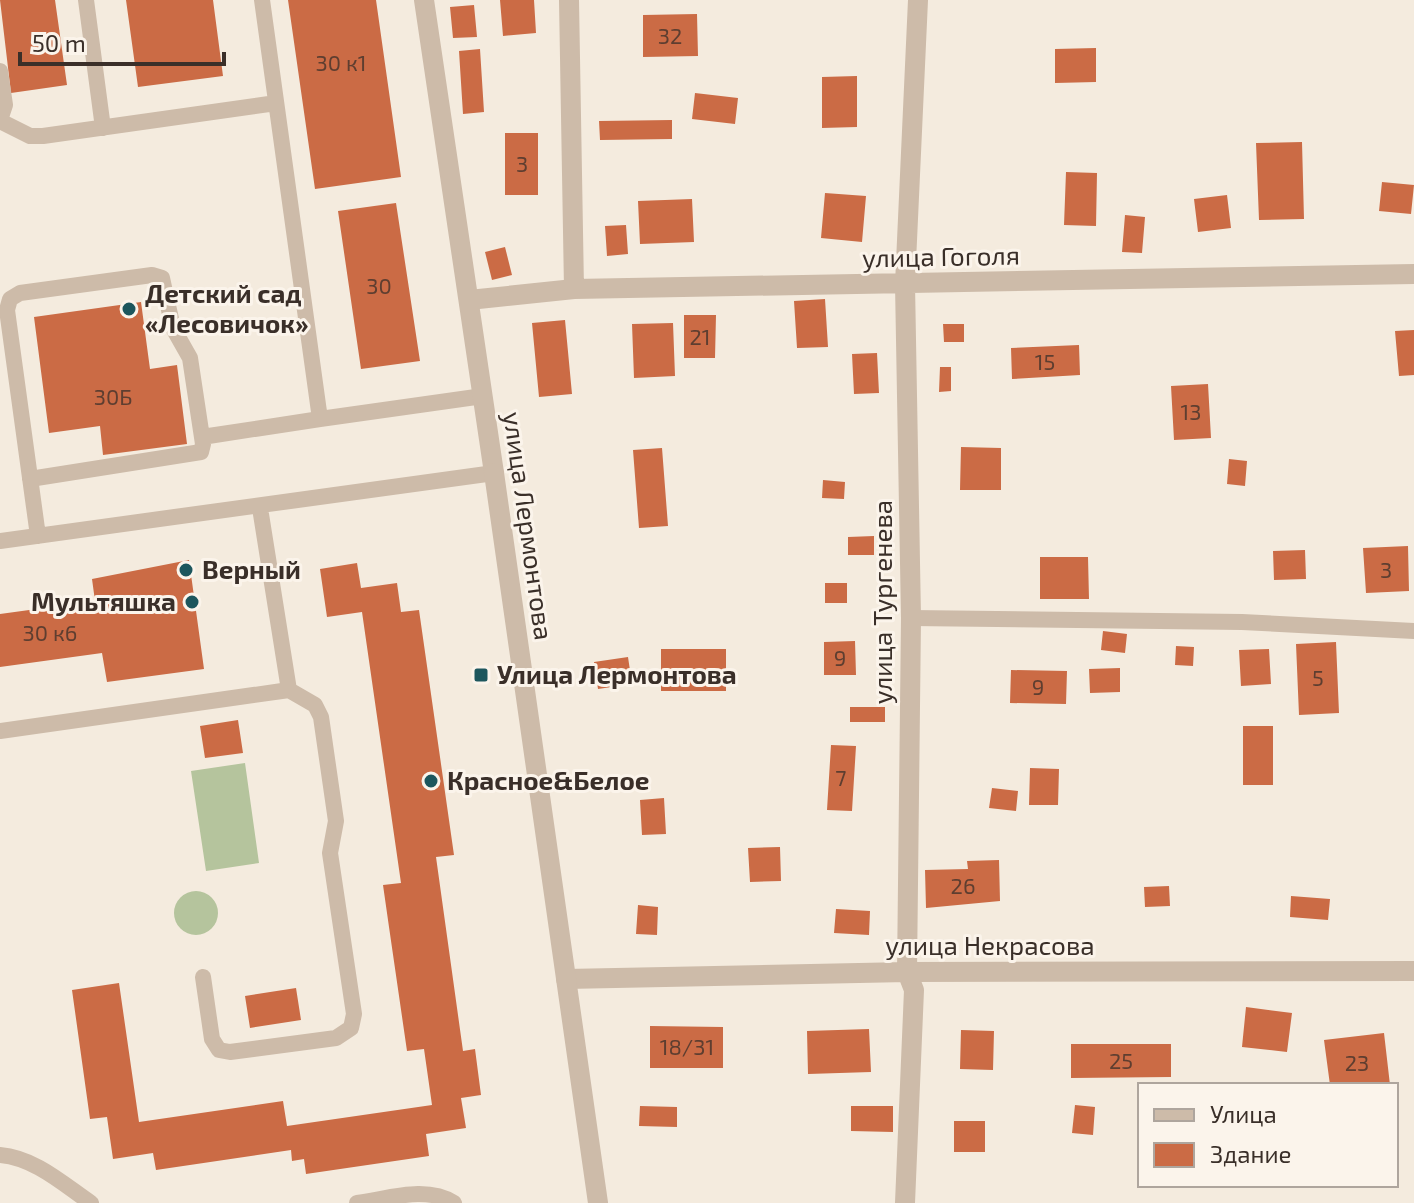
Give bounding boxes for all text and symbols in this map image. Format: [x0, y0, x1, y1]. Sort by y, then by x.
scale bar [20, 16, 224, 66]
house number: 32 [658, 22, 682, 48]
text: 50 m [32, 28, 86, 57]
house number: 30 к1 [316, 49, 366, 75]
house number: 3 [516, 150, 528, 176]
street label: улица Гоголя [862, 239, 1020, 273]
house number: 30 [366, 272, 392, 298]
place label: Детский сад «Лесовичок» [145, 277, 308, 338]
marker: Детский сад «Лесовичок» [120, 300, 138, 318]
house number: 21 [689, 323, 711, 349]
house number: 15 [1035, 348, 1055, 374]
house number: 30Б [94, 383, 132, 409]
house number: 13 [1181, 398, 1202, 424]
street label: улица Лермонтова [497, 410, 561, 642]
street label: улица Тургенева [866, 500, 898, 704]
place label: Верный [202, 553, 301, 584]
house number: 3 [1380, 556, 1392, 582]
marker: Верный [177, 561, 195, 579]
place label: Мультяшка [31, 585, 176, 616]
marker: Мультяшка [183, 593, 201, 611]
house number: 30 к6 [23, 619, 77, 645]
house number: 9 [834, 644, 846, 670]
place label: Улица Лермонтова [497, 658, 737, 689]
house number: 5 [1312, 664, 1324, 690]
marker: Улица Лермонтова [472, 666, 490, 684]
house number: 9 [1032, 673, 1044, 699]
place label: Красное&Белое [447, 764, 650, 795]
house number: 7 [835, 764, 847, 790]
marker: Красное&Белое [422, 772, 440, 790]
house number: 26 [951, 872, 975, 898]
street label: улица Некрасова [885, 929, 1095, 961]
house number: 18/31 [660, 1033, 714, 1059]
house number: 25 [1109, 1047, 1133, 1073]
house number: 23 [1345, 1049, 1369, 1075]
legend [1138, 1083, 1398, 1187]
text: Улица [1210, 1099, 1277, 1128]
text: Здание [1210, 1139, 1292, 1168]

